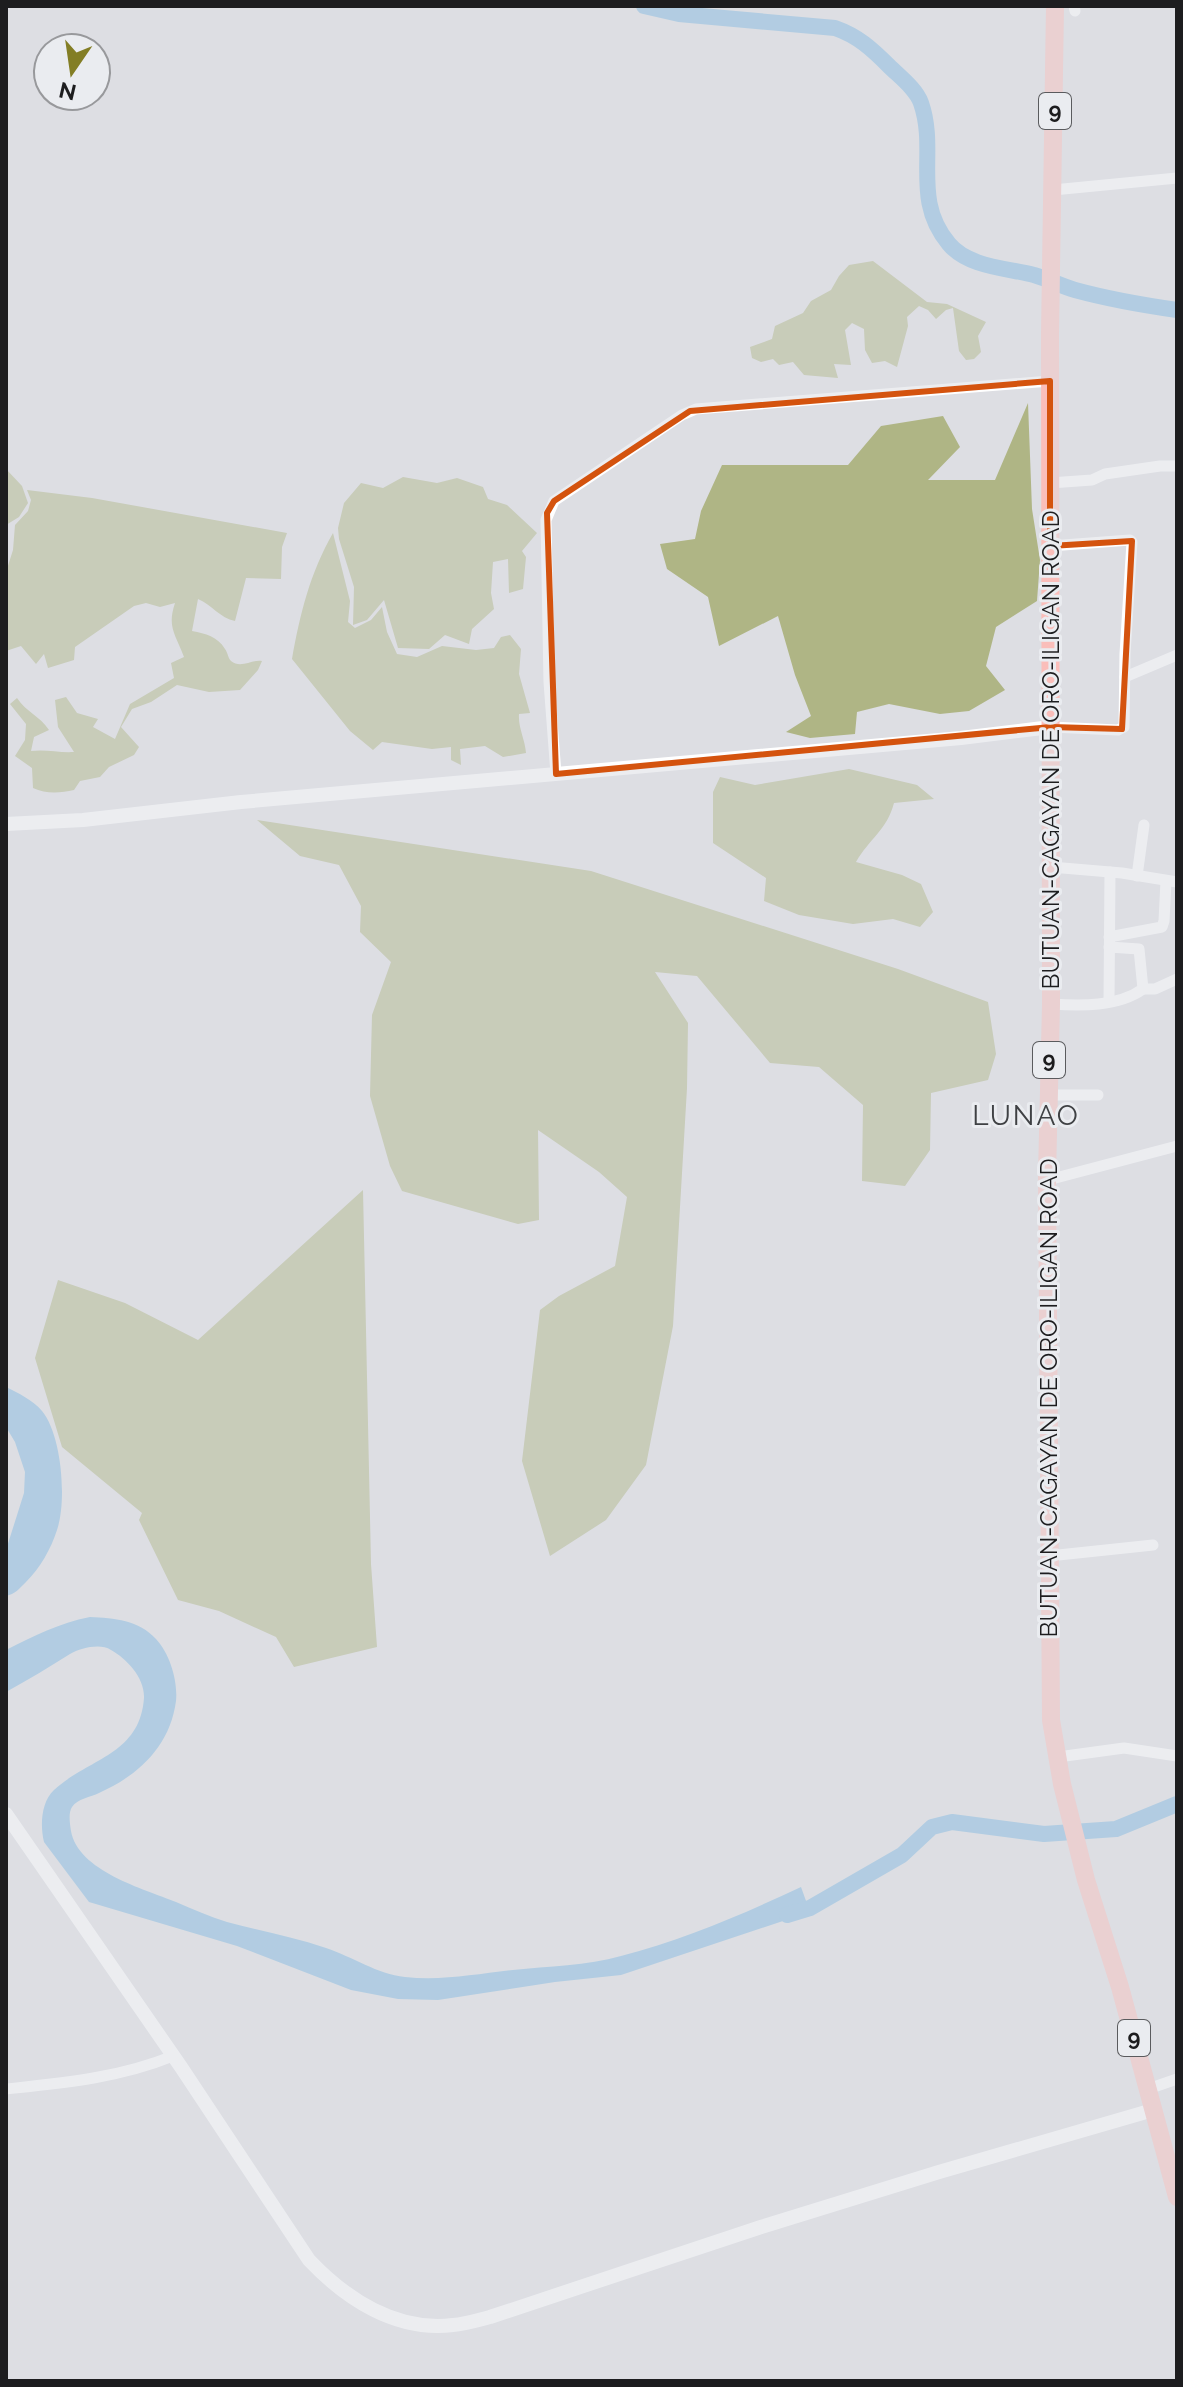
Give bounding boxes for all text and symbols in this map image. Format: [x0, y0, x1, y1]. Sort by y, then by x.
north arrow [32, 32, 112, 112]
text: N [56, 77, 79, 106]
road number: 9 [1039, 93, 1071, 129]
street label: BUTUAN-CAGAYAN DE ORO-ILIGAN ROAD [1036, 510, 1065, 990]
road number: 9 [1033, 1042, 1065, 1078]
district label: LUNAO [972, 1099, 1080, 1132]
street label: BUTUAN-CAGAYAN DE ORO-ILIGAN ROAD [1034, 1158, 1063, 1638]
road number: 9 [1118, 2020, 1150, 2056]

